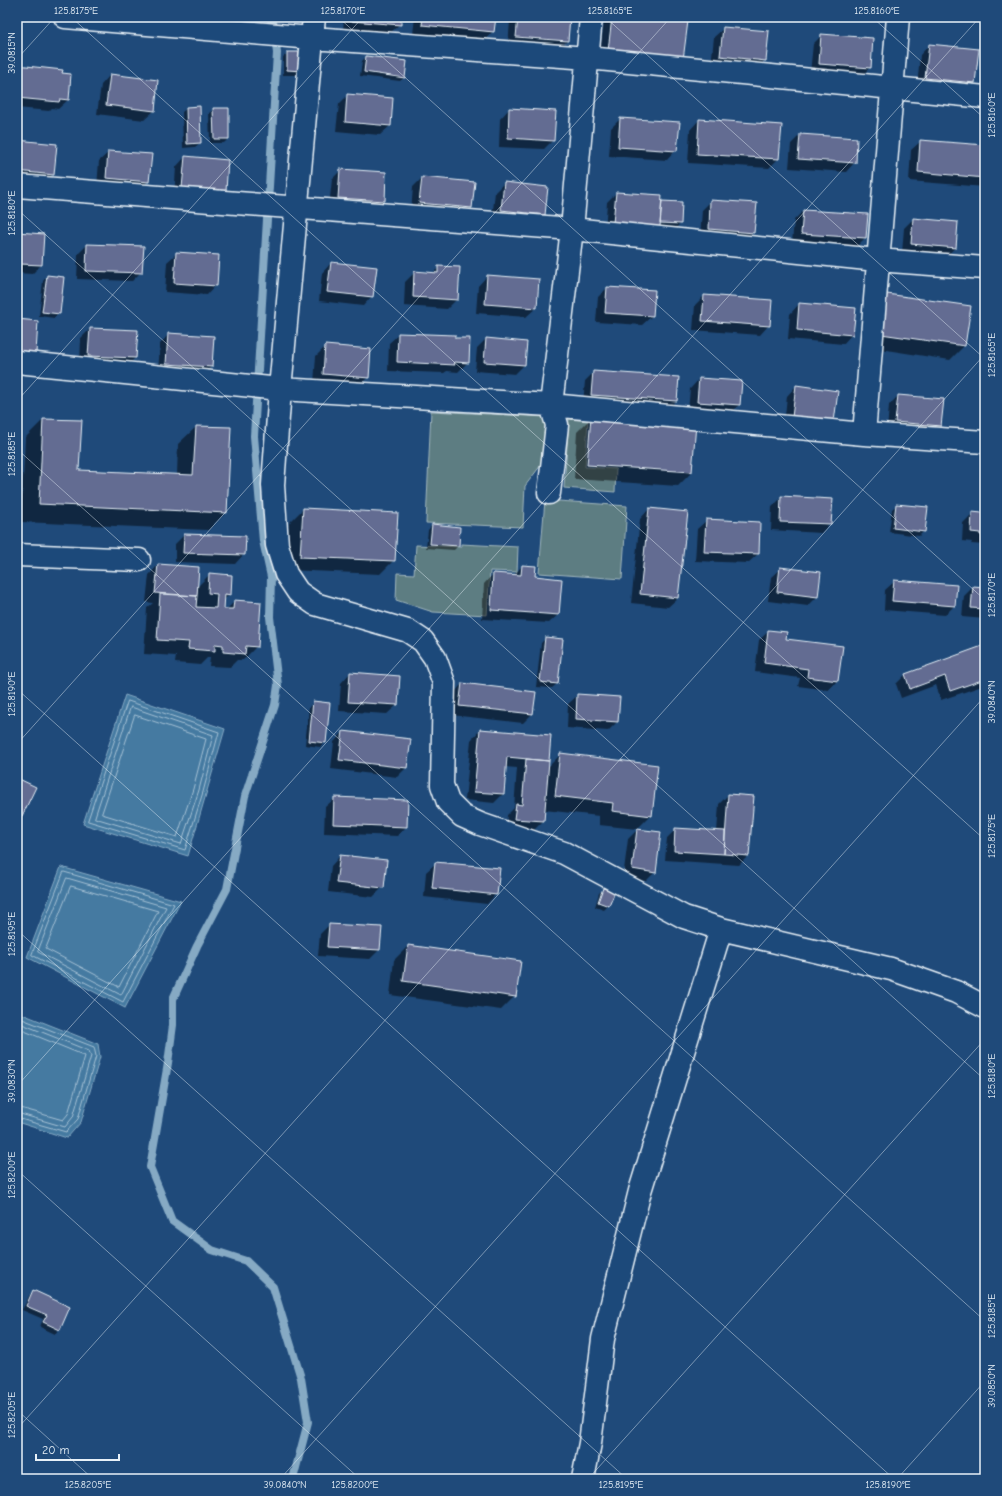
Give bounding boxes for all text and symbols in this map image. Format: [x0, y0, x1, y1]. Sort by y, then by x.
text: 125.8175°E [54, 5, 98, 17]
text: 125.8170°E [321, 5, 365, 17]
text: 125.8165°E [588, 5, 632, 17]
text: 125.8160°E [854, 5, 900, 17]
text: 39.0815°N [6, 32, 18, 74]
text: 125.8160°E [986, 92, 998, 138]
text: 125.8180°E [6, 191, 18, 236]
text: 125.8165°E [986, 333, 998, 377]
text: 125.8185°E [6, 432, 18, 476]
text: 125.8170°E [986, 573, 998, 617]
text: 125.8190°E [6, 671, 18, 717]
text: 39.0840°N [986, 680, 998, 724]
text: 125.8175°E [986, 814, 998, 858]
text: 125.8195°E [6, 912, 18, 956]
text: 125.8180°E [986, 1054, 998, 1099]
text: 39.0830°N [6, 1059, 18, 1103]
text: 125.8200°E [6, 1151, 18, 1199]
text: 125.8185°E [986, 1294, 998, 1338]
text: 39.0850°N [986, 1364, 998, 1408]
text: 125.8205°E [6, 1392, 18, 1438]
scale bar [36, 1436, 119, 1462]
text: 20 m [42, 1443, 70, 1457]
text: 125.8205°E [65, 1479, 111, 1491]
text: 39.0840°N [263, 1479, 307, 1491]
text: 125.8200°E [331, 1479, 379, 1491]
text: 125.8195°E [599, 1479, 643, 1491]
text: 125.8190°E [865, 1479, 911, 1491]

